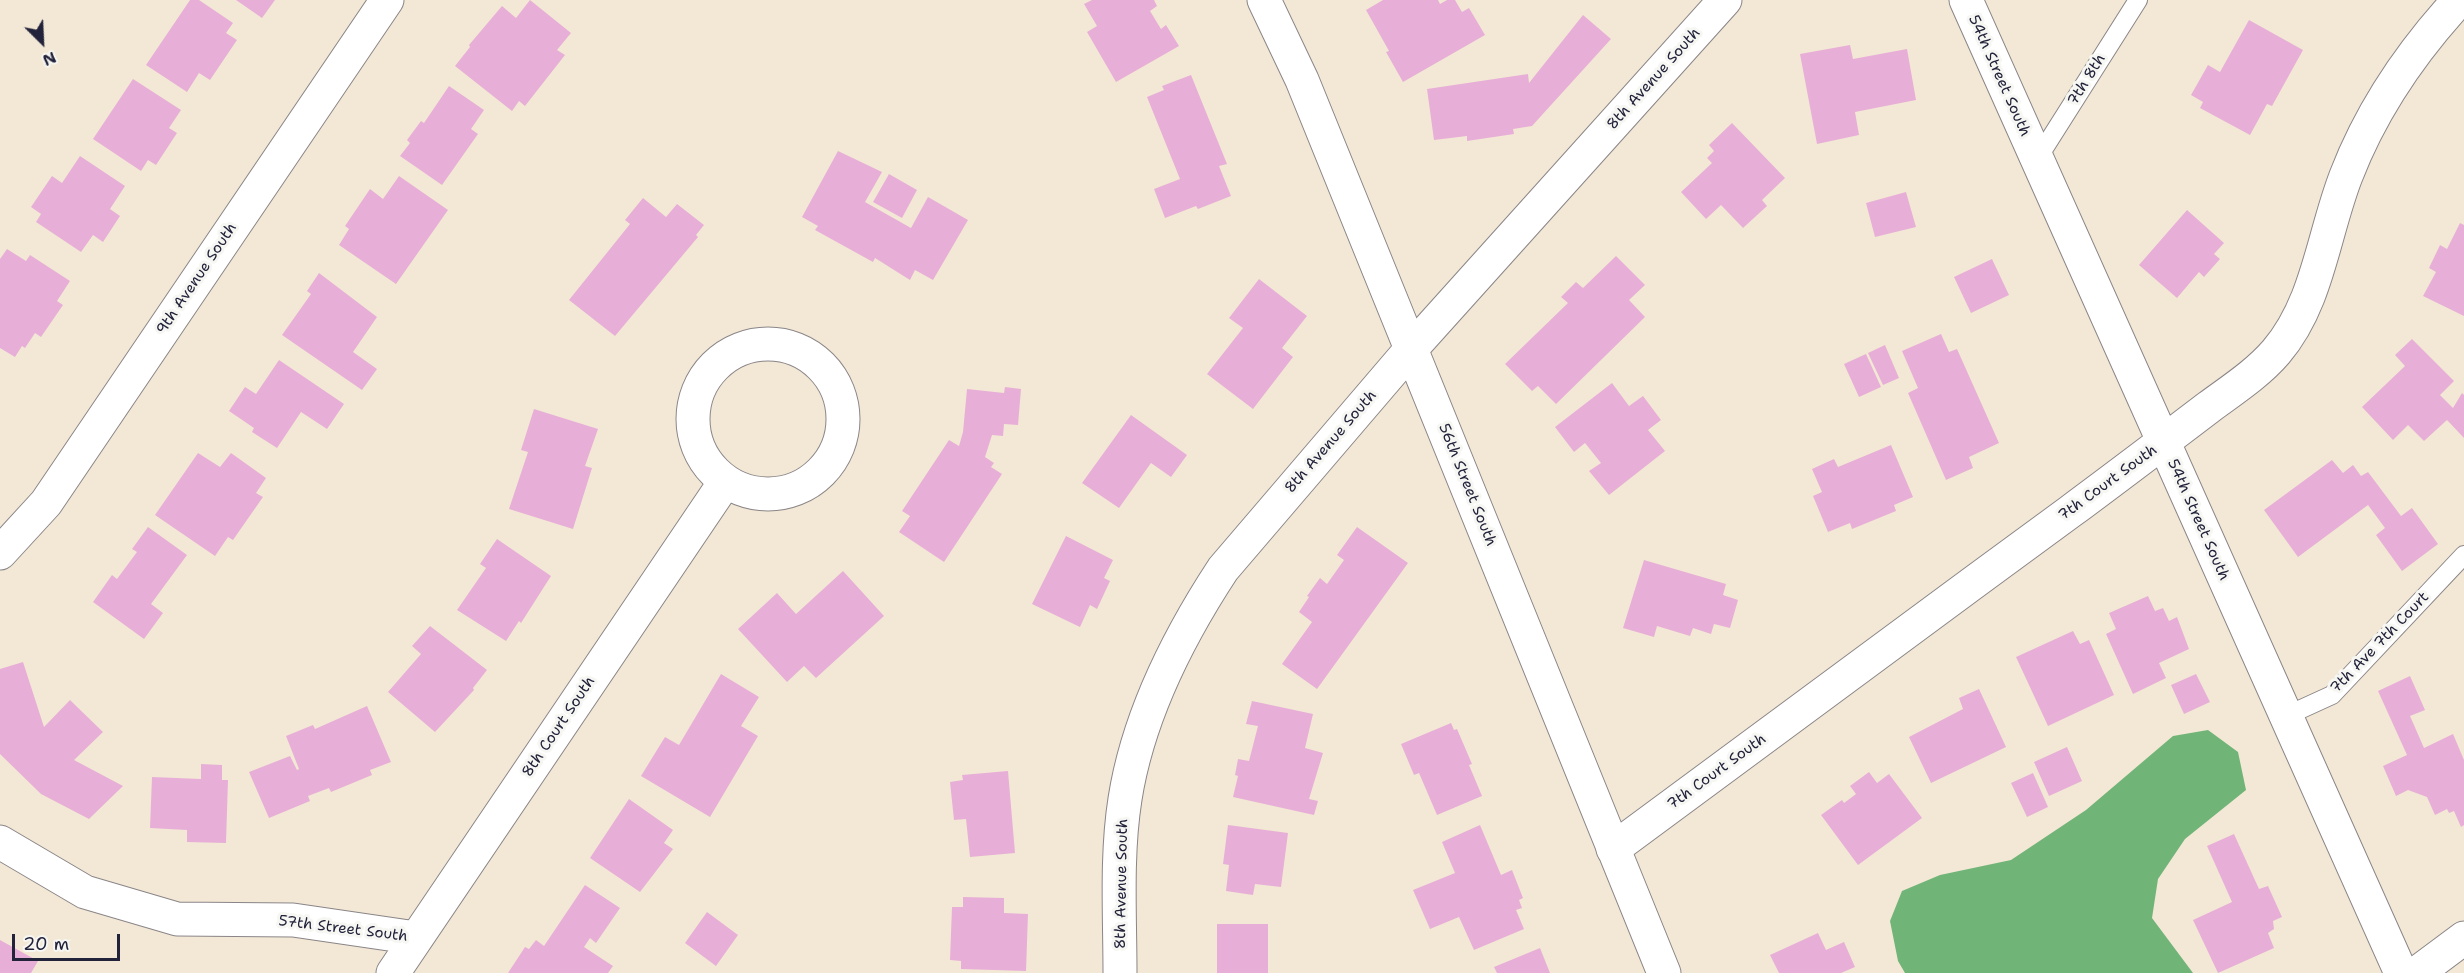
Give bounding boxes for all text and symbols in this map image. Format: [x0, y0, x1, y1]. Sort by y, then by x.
north arrow [12, 12, 72, 72]
street label: 54th Street South [1964, 13, 2034, 139]
street label: 8th Avenue South [1604, 24, 1704, 134]
text: N [39, 47, 60, 71]
street label: 7th 8th [2064, 51, 2110, 109]
street label: 9th Avenue South [153, 220, 241, 338]
street label: 8th Avenue South [1281, 387, 1381, 497]
street label: 56th Street South [1434, 421, 1500, 549]
street label: 7th Court South [2055, 441, 2161, 525]
street label: 54th Street South [2163, 457, 2233, 583]
street label: 7th Ave 7th Court [2327, 589, 2433, 697]
street label: 8th Court South [519, 673, 599, 781]
street label: 7th Court South [1664, 730, 1770, 814]
street label: 8th Avenue South [1112, 819, 1132, 949]
street label: 57th Street South [277, 912, 409, 946]
scale bar [15, 922, 123, 960]
text: 20 m [23, 932, 69, 956]

